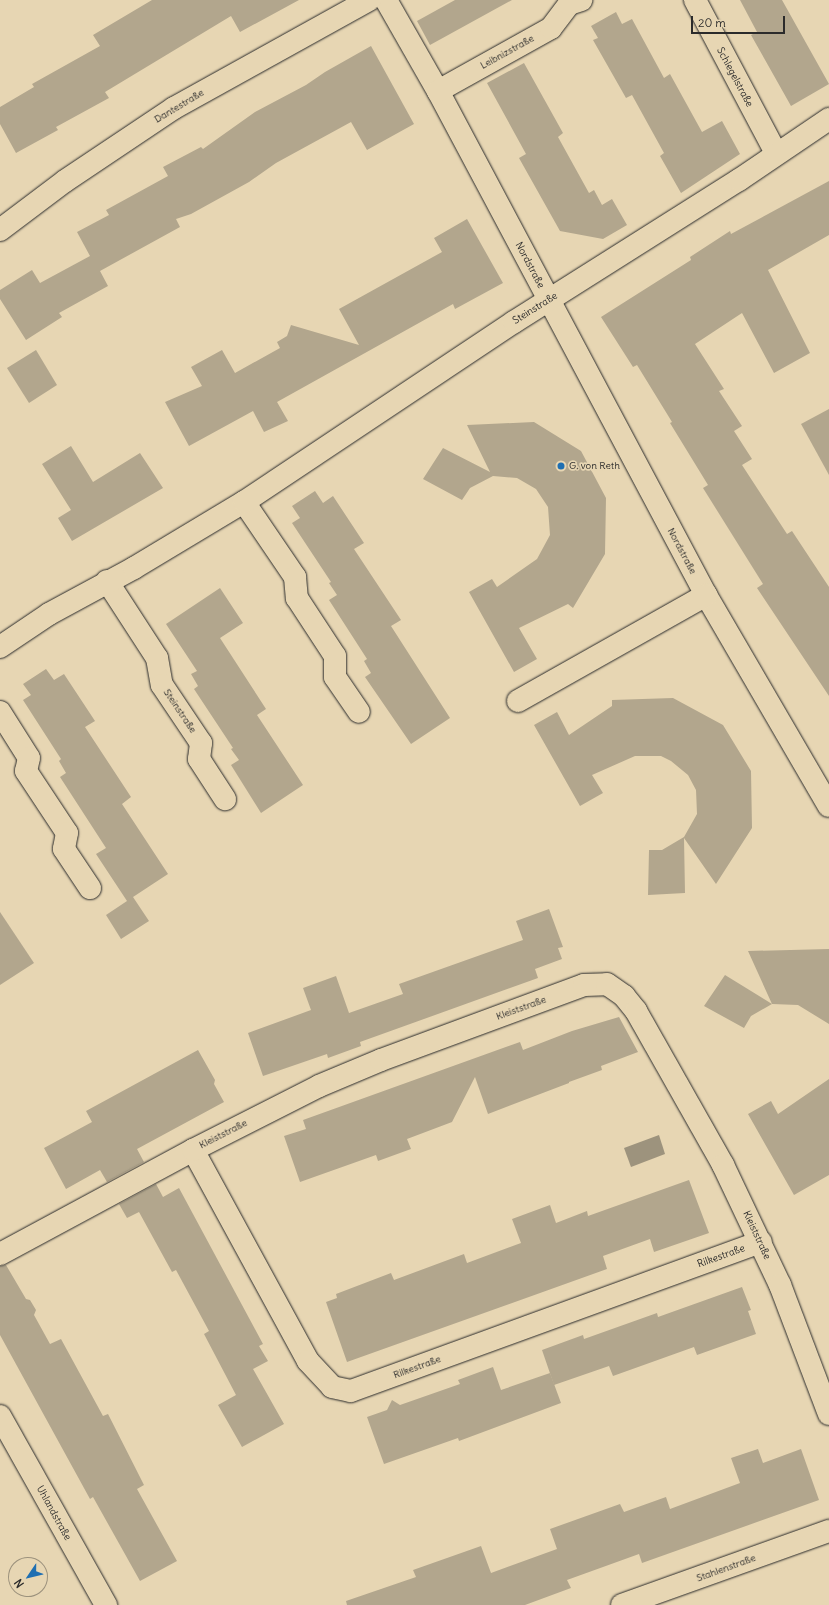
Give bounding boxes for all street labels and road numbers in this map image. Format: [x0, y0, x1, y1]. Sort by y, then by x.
street label: Leibnizstraße [478, 32, 536, 72]
street label: Schlegelstraße [714, 45, 756, 109]
street label: Dantestraße [152, 87, 206, 125]
street label: Nordstraße [513, 240, 547, 290]
street label: Steinstraße [510, 290, 560, 326]
street label: Nordstraße [665, 526, 699, 576]
street label: Steinstraße [161, 687, 199, 735]
street label: Kleiststraße [494, 993, 548, 1023]
street label: Kleiststraße [197, 1117, 249, 1151]
street label: Kleiststraße [740, 1209, 774, 1261]
street label: Rilkestraße [696, 1242, 746, 1270]
street label: Rilkestraße [392, 1353, 442, 1381]
street label: Uhlandstraße [34, 1484, 74, 1542]
street label: Stahlenstraße [695, 1552, 757, 1584]

